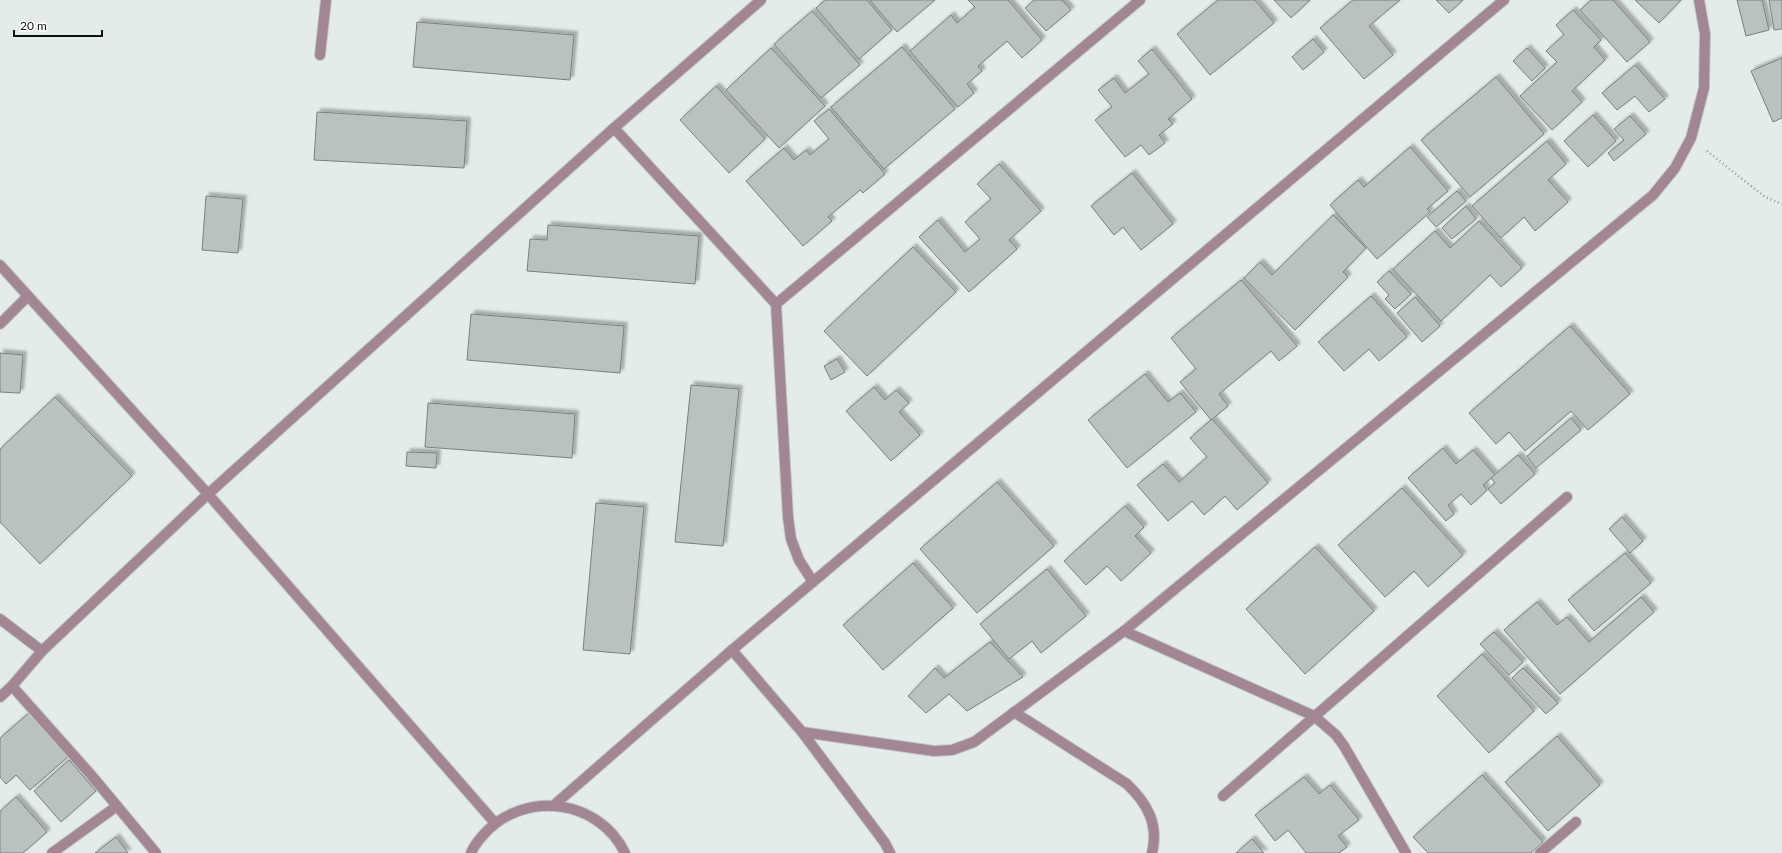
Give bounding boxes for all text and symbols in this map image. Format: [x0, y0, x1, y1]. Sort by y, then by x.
scale bar [14, 12, 102, 38]
text: 20 m [20, 18, 47, 33]

